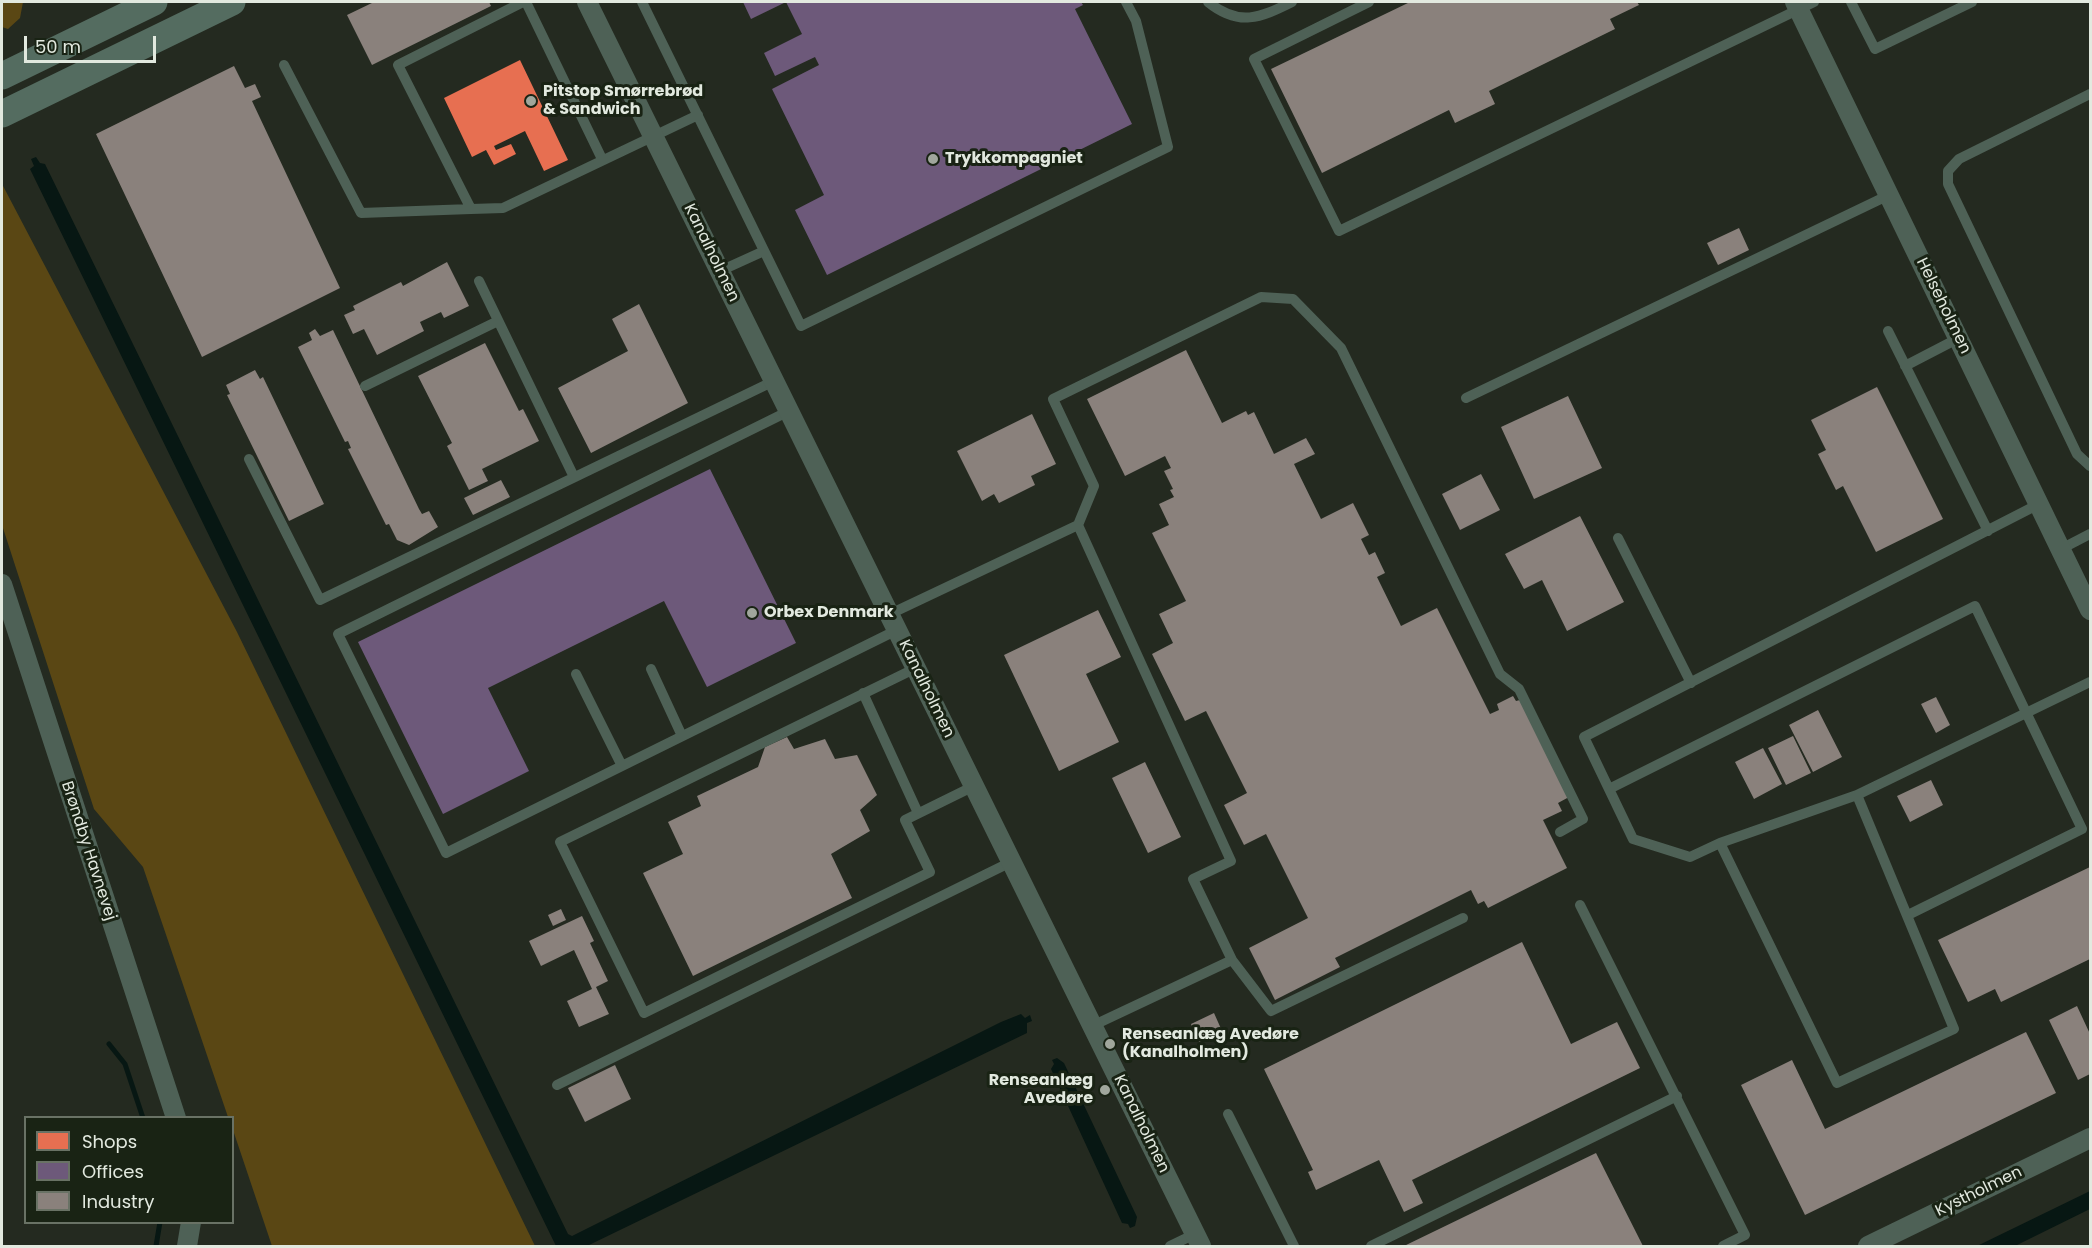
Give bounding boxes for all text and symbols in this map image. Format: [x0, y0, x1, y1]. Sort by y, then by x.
scale bar [27, 24, 159, 62]
text: 50 m [35, 34, 81, 59]
place label: Pitstop Smørrebrød & Sandwich [543, 82, 703, 120]
marker: Pitstop Smørrebrød & Sandwich [524, 94, 538, 108]
place label: Trykkompagniet [945, 149, 1083, 169]
marker: Trykkompagniet [926, 152, 940, 166]
street label: Kanalholmen [679, 201, 743, 305]
street label: Helseholmen [1912, 255, 1974, 357]
place label: Orbex Denmark [764, 603, 894, 623]
marker: Orbex Denmark [745, 606, 759, 620]
street label: Kanalholmen [894, 637, 958, 741]
street label: Brøndby Havnevej [56, 779, 120, 923]
place label: Renseanlæg Avedøre (Kanalholmen) [1122, 1025, 1299, 1063]
marker: Renseanlæg Avedøre (Kanalholmen) [1103, 1037, 1117, 1051]
place label: Renseanlæg Avedøre [989, 1071, 1093, 1109]
street label: Kanalholmen [1109, 1072, 1173, 1176]
marker: Renseanlæg Avedøre [1098, 1083, 1112, 1097]
legend [24, 1116, 234, 1224]
text: Shops [82, 1129, 137, 1154]
text: Offices [82, 1159, 144, 1184]
street label: Kystholmen [1933, 1163, 2025, 1221]
text: Industry [82, 1189, 154, 1214]

